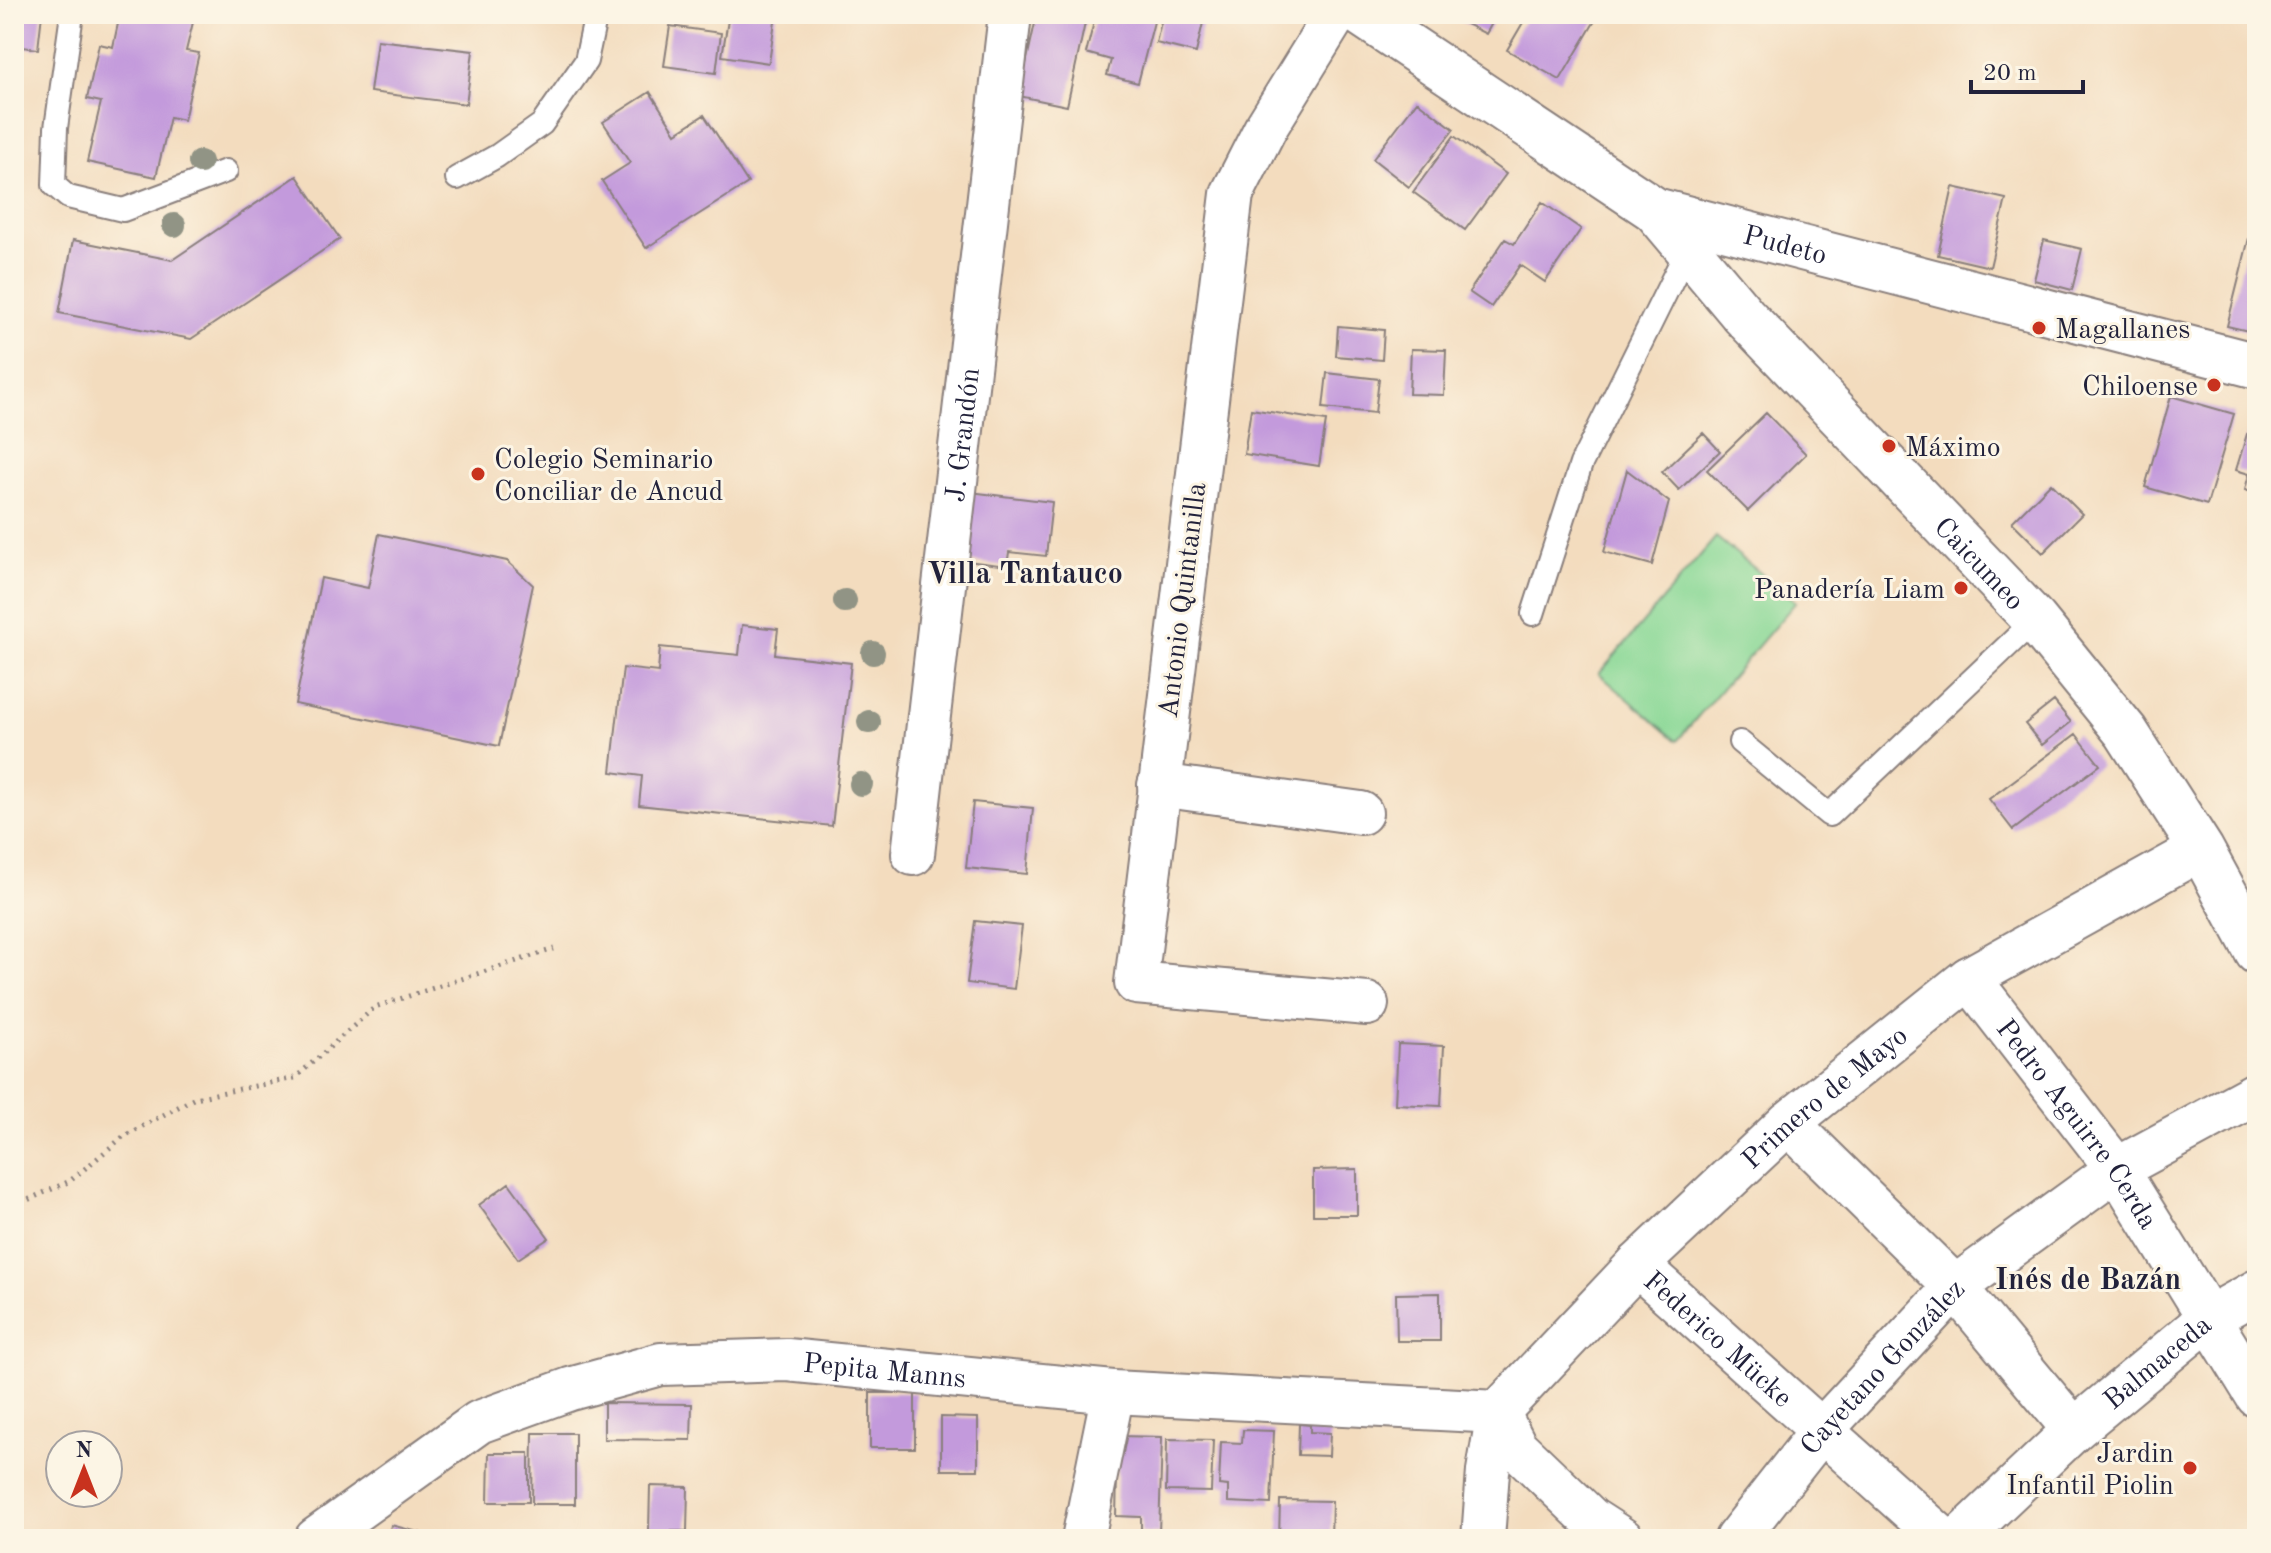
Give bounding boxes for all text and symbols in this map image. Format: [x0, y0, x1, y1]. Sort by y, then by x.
scale bar [1971, 44, 2083, 94]
text: 20 m [1983, 62, 2037, 86]
street label: Pudeto [1740, 222, 1829, 271]
place label: Magallanes [2055, 317, 2190, 345]
marker: Magallanes [2030, 319, 2048, 337]
street label: J. Grandón [943, 366, 986, 504]
place label: Chiloense [2082, 374, 2198, 402]
marker: Chiloense [2205, 376, 2223, 394]
place label: Máximo [1905, 435, 2001, 463]
marker: Máximo [1880, 437, 1898, 455]
place label: Colegio Seminario Conciliar de Ancud [494, 447, 723, 507]
marker: Colegio Seminario Conciliar de Ancud [469, 465, 487, 483]
street label: Antonio Quintanilla [1156, 481, 1212, 720]
street label: Caicumeo [1928, 513, 2028, 617]
district label: Villa Tantauco [927, 560, 1123, 590]
place label: Panadería Liam [1754, 577, 1945, 605]
marker: Panadería Liam [1952, 579, 1970, 597]
street label: Pedro Aguirre Cerda [1990, 1015, 2161, 1235]
street label: Primero de Mayo [1738, 1022, 1914, 1176]
district label: Inés de Bazán [1995, 1266, 2181, 1296]
street label: Federico Mücke [1637, 1267, 1796, 1414]
street label: Cayetano González [1797, 1276, 1971, 1461]
street label: Balmaceda [2100, 1311, 2218, 1416]
street label: Pepita Manns [801, 1351, 967, 1395]
north arrow [44, 1429, 124, 1509]
text: N [76, 1440, 93, 1462]
place label: Jardin Infantil Piolin [2006, 1441, 2174, 1501]
marker: Jardin Infantil Piolin [2181, 1459, 2199, 1477]

